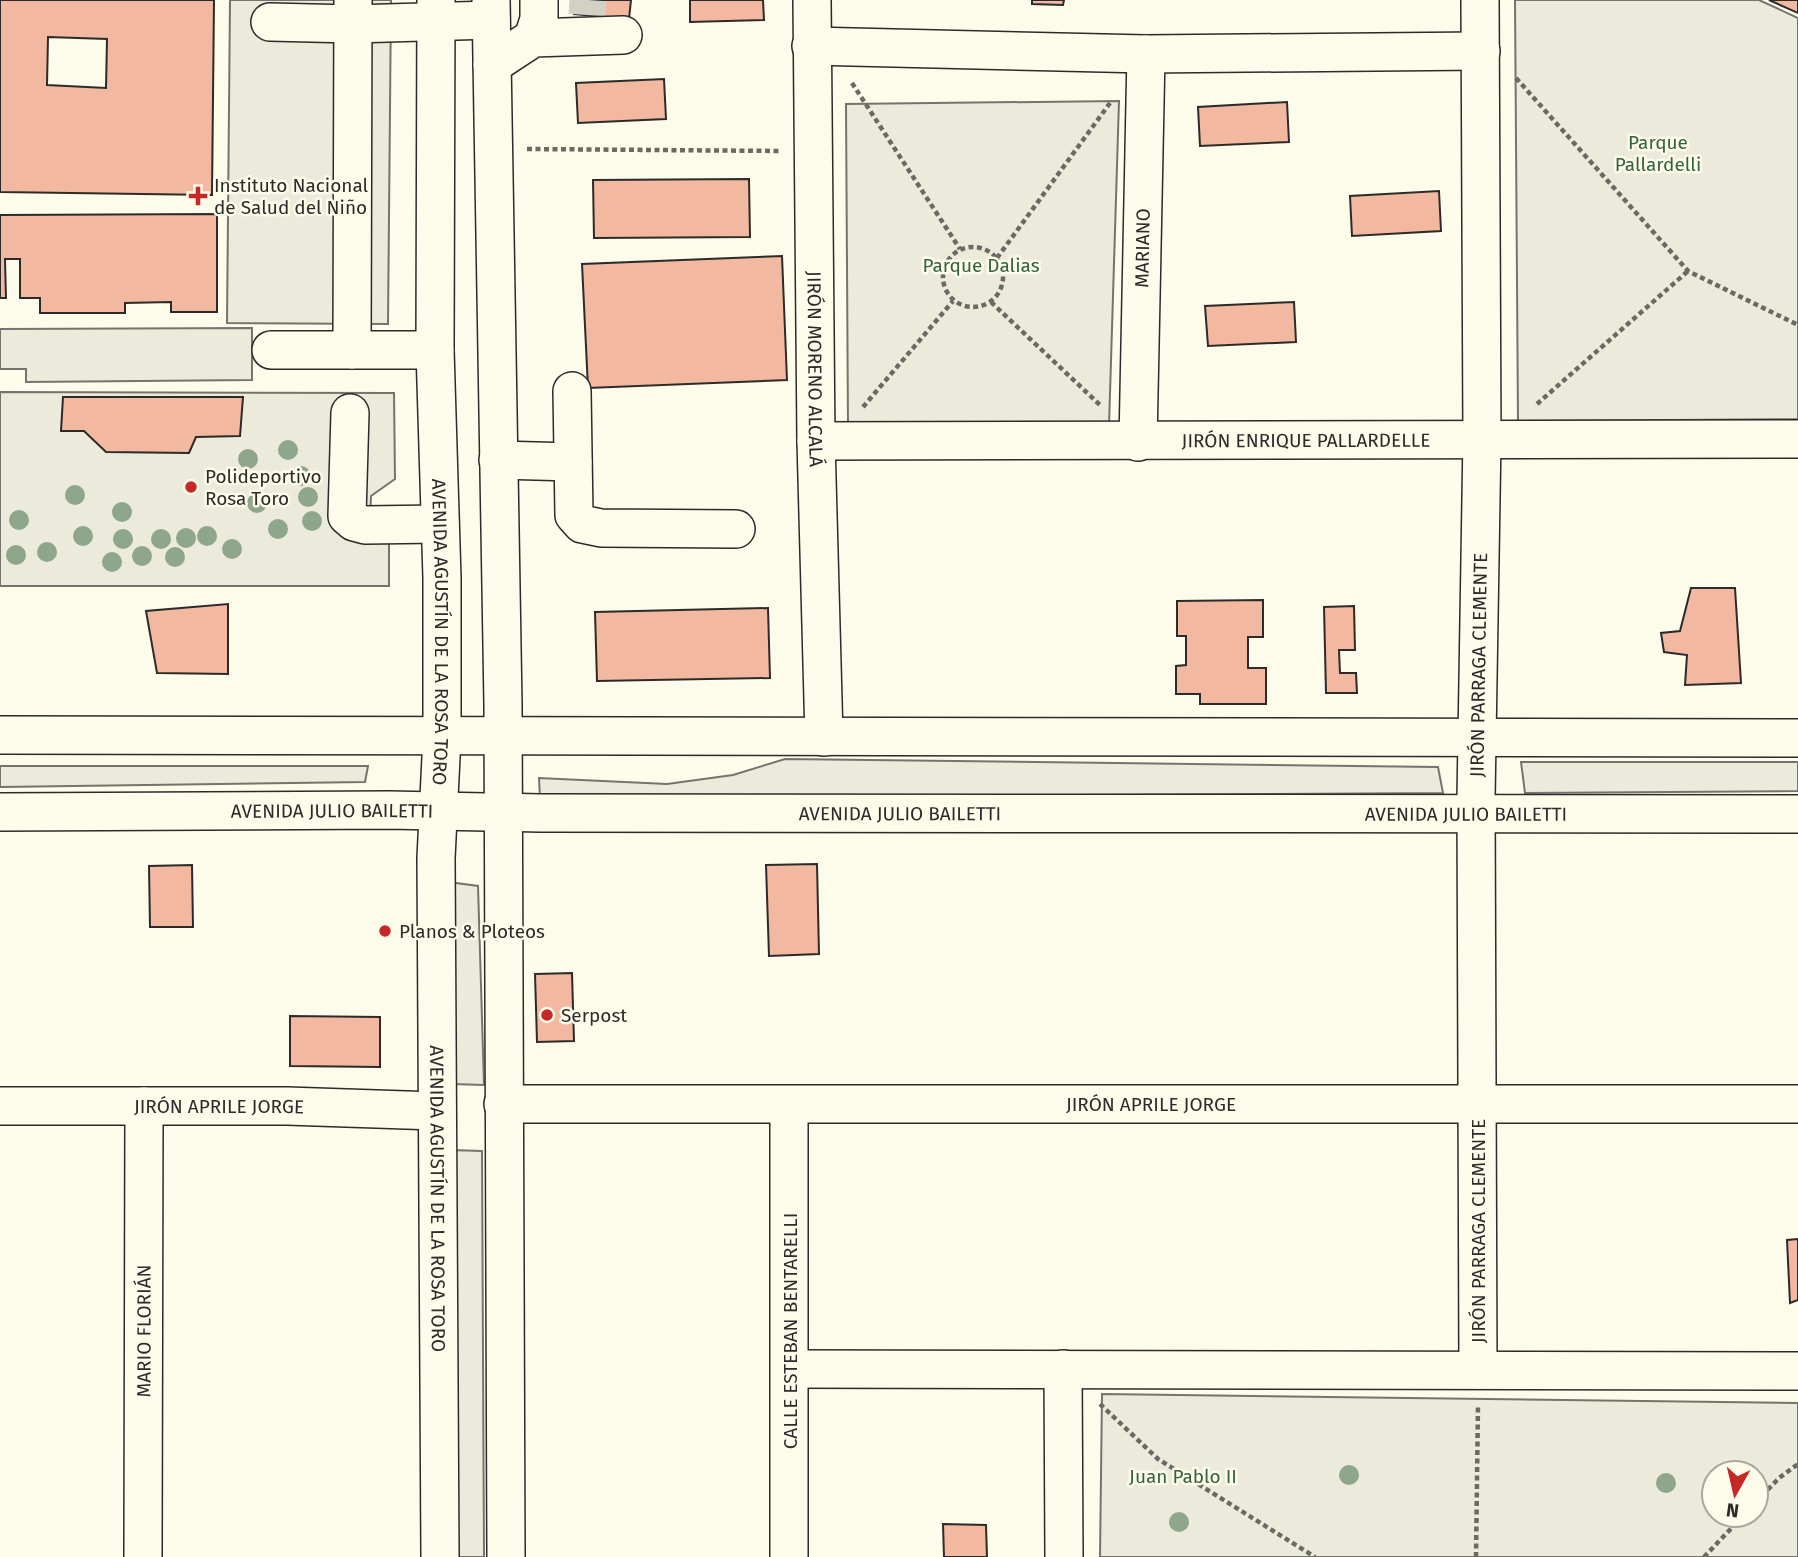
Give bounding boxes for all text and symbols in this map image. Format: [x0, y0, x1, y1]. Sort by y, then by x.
park label: Parque Pallardelli [1615, 131, 1701, 176]
place label: Instituto Nacional de Salud del Niño [214, 174, 369, 219]
marker: Instituto Nacional de Salud del Niño [188, 186, 208, 206]
street label: MARIANO [1130, 208, 1155, 288]
park label: Parque Dalias [922, 254, 1040, 277]
street label: JIRÓN MORENO ALCALÁ [802, 271, 828, 467]
street label: JIRÓN ENRIQUE PALLARDELLE [1182, 429, 1430, 452]
place label: Polideportivo Rosa Toro [205, 465, 322, 510]
street label: AVENIDA AGUSTÍN DE LA ROSA TORO [427, 478, 453, 786]
marker: Polideportivo Rosa Toro [183, 479, 199, 495]
street label: JIRÓN PARRAGA CLEMENTE [1465, 553, 1492, 778]
street label: AVENIDA JULIO BAILETTI [231, 799, 433, 823]
street label: AVENIDA JULIO BAILETTI [799, 802, 1001, 825]
street label: AVENIDA JULIO BAILETTI [1365, 803, 1567, 826]
place label: Planos & Ploteos [399, 920, 545, 943]
marker: Planos & Ploteos [377, 923, 393, 939]
place label: Serpost [561, 1004, 627, 1027]
marker: Serpost [539, 1007, 555, 1023]
street label: AVENIDA AGUSTÍN DE LA ROSA TORO [425, 1045, 450, 1352]
street label: JIRÓN APRILE JORGE [1066, 1093, 1236, 1116]
street label: JIRÓN APRILE JORGE [134, 1095, 304, 1119]
street label: JIRÓN PARRAGA CLEMENTE [1467, 1119, 1490, 1343]
street label: CALLE ESTEBAN BENTARELLI [779, 1213, 802, 1449]
street label: MARIO FLORIÁN [132, 1264, 156, 1398]
north arrow [1700, 1459, 1770, 1529]
park label: Juan Pablo II [1129, 1465, 1237, 1488]
text: N [1725, 1498, 1741, 1523]

